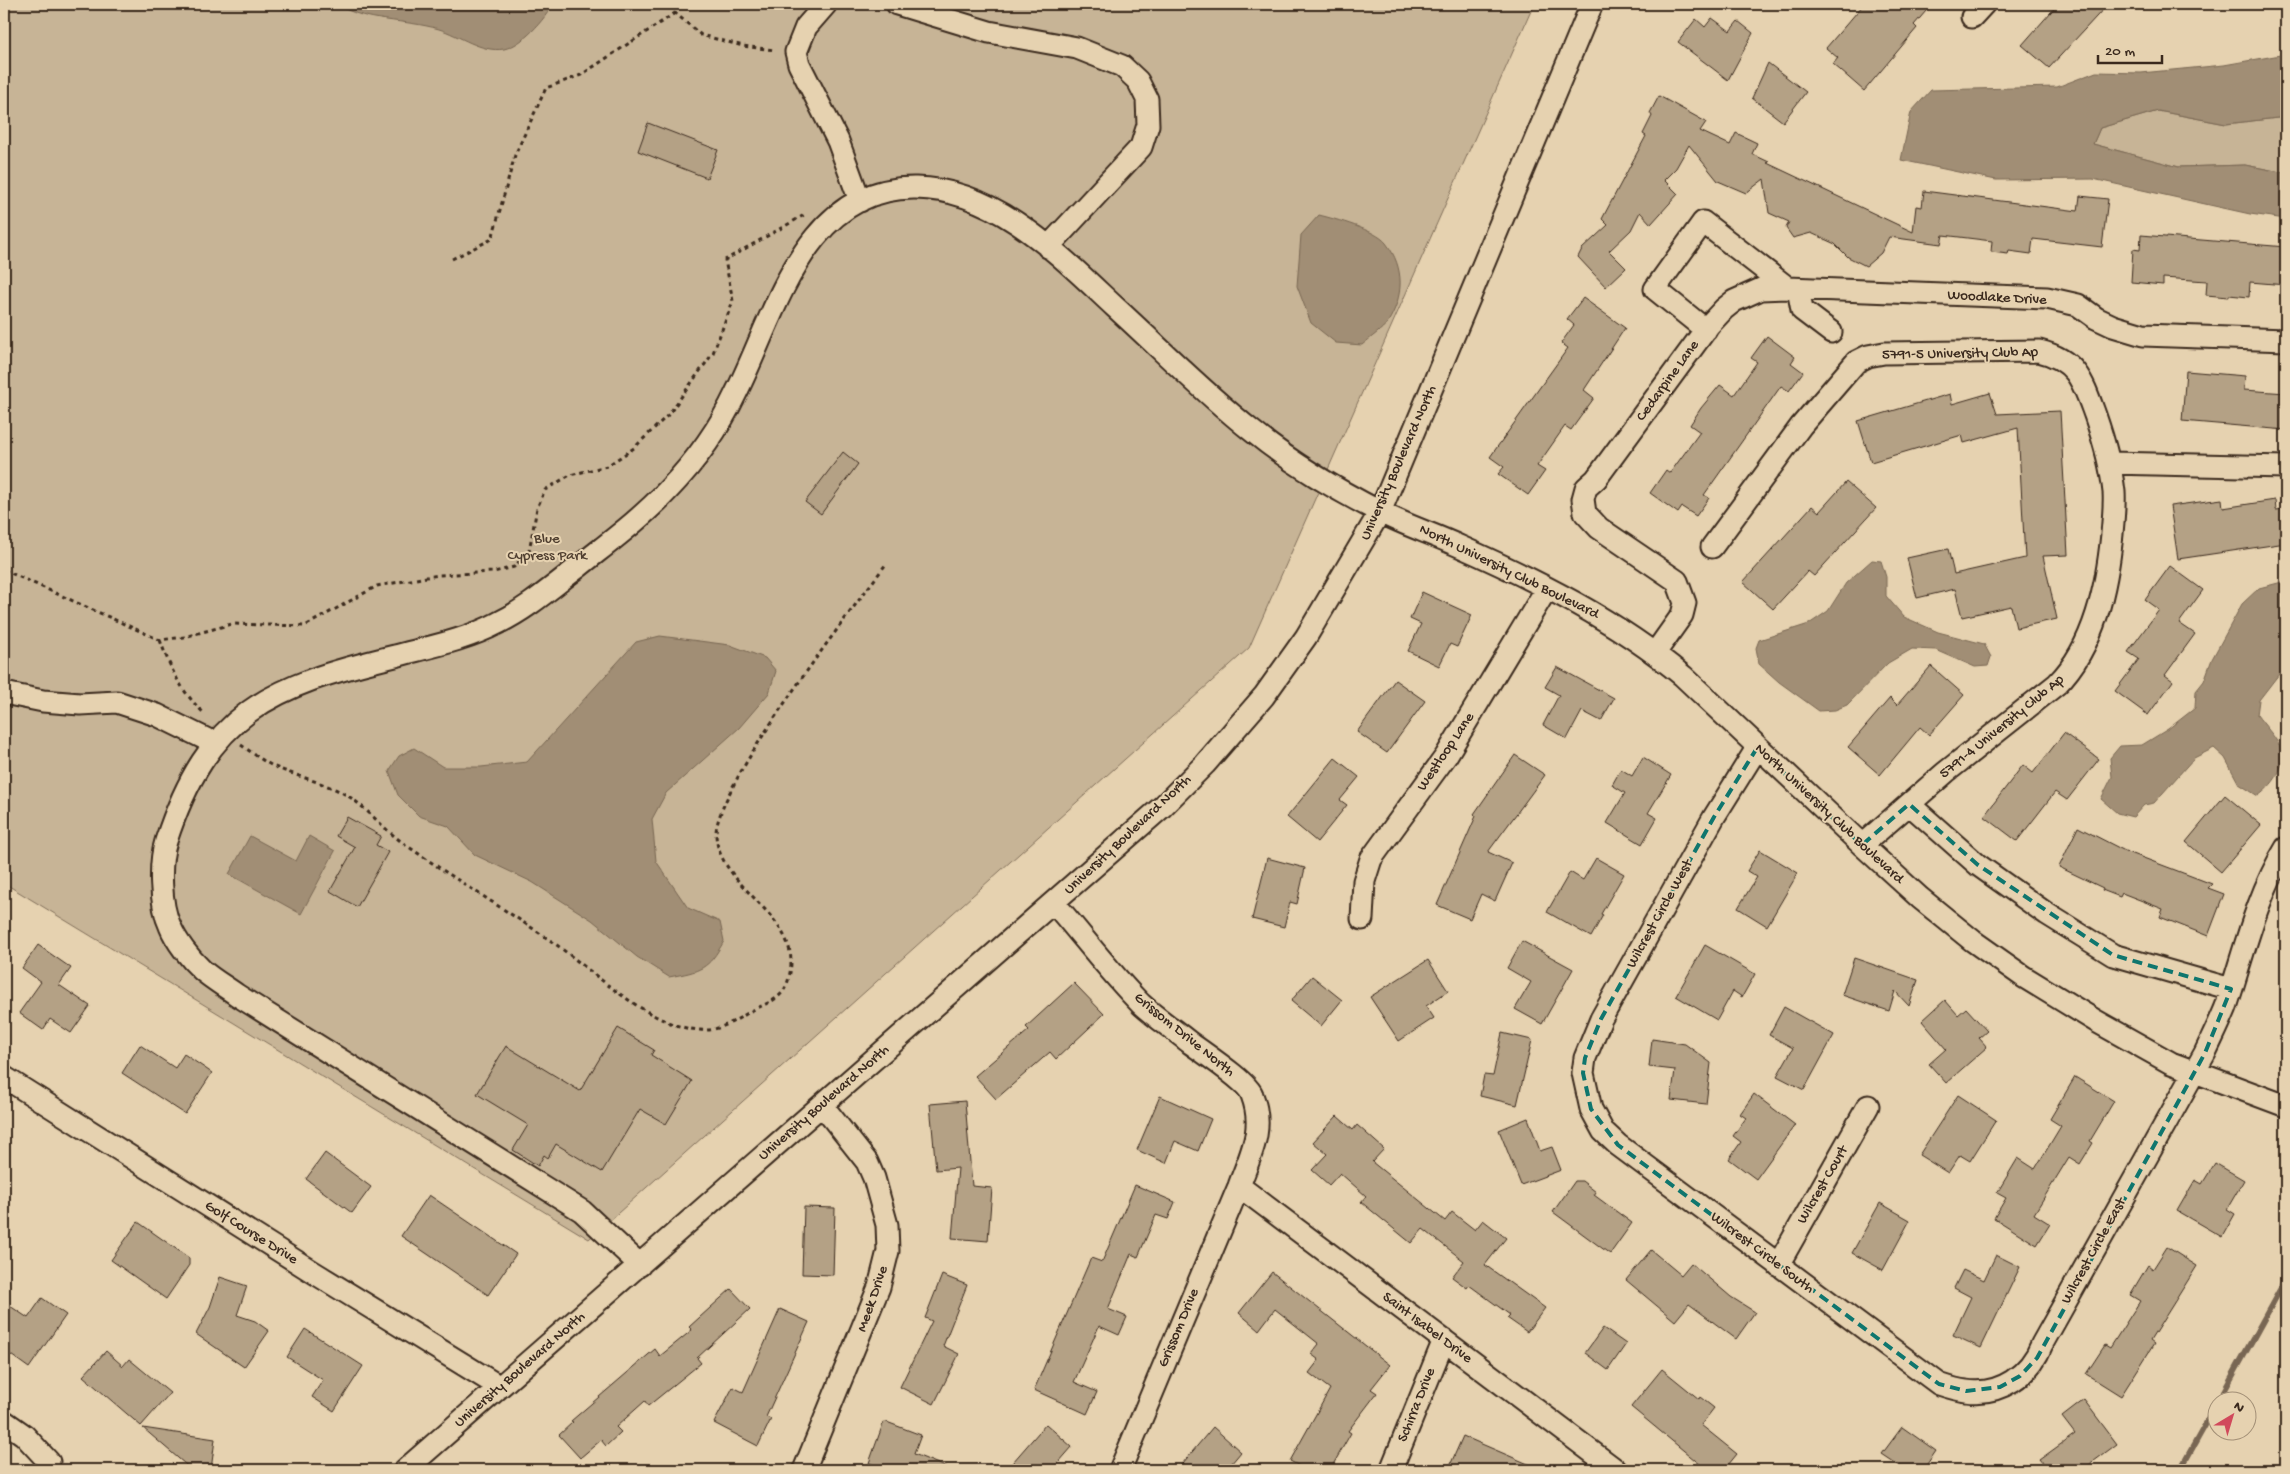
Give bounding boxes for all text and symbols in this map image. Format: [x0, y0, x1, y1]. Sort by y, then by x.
scale bar [2098, 32, 2161, 64]
text: 20 m [2105, 43, 2135, 61]
street label: Woodlake Drive [1947, 286, 2047, 310]
street label: Cedarpine Lane [1632, 337, 1704, 425]
street label: 5791-5 University Club Ap [1882, 344, 2039, 364]
street label: University Boulevard North [1357, 383, 1441, 543]
street label: North University Club Boulevard [1416, 521, 1603, 624]
park label: Blue Cypress Park [507, 530, 588, 565]
street label: 5791-4 University Club Ap [1936, 671, 2068, 783]
street label: Westloop Lane [1413, 709, 1479, 795]
street label: North University Club Boulevard [1751, 740, 1908, 889]
street label: University Boulevard North [1061, 771, 1195, 899]
street label: Wilcrest Circle West [1623, 855, 1698, 971]
street label: Grissom Drive North [1130, 989, 1238, 1081]
street label: University Boulevard North [755, 1041, 893, 1165]
street label: Wilcrest Court [1793, 1141, 1853, 1227]
street label: Wilcrest Circle East [2057, 1193, 2131, 1307]
street label: Golf Course Drive [201, 1197, 301, 1269]
street label: Wilcrest Circle South [1707, 1208, 1817, 1298]
street label: Meek Drive [853, 1263, 893, 1334]
street label: Grissom Drive [1154, 1286, 1204, 1370]
street label: Saint Isabel Drive [1378, 1288, 1476, 1368]
street label: University Boulevard North [451, 1308, 589, 1432]
street label: Schirra Drive [1394, 1365, 1440, 1445]
north arrow [2208, 1392, 2258, 1442]
text: N [2230, 1398, 2247, 1417]

